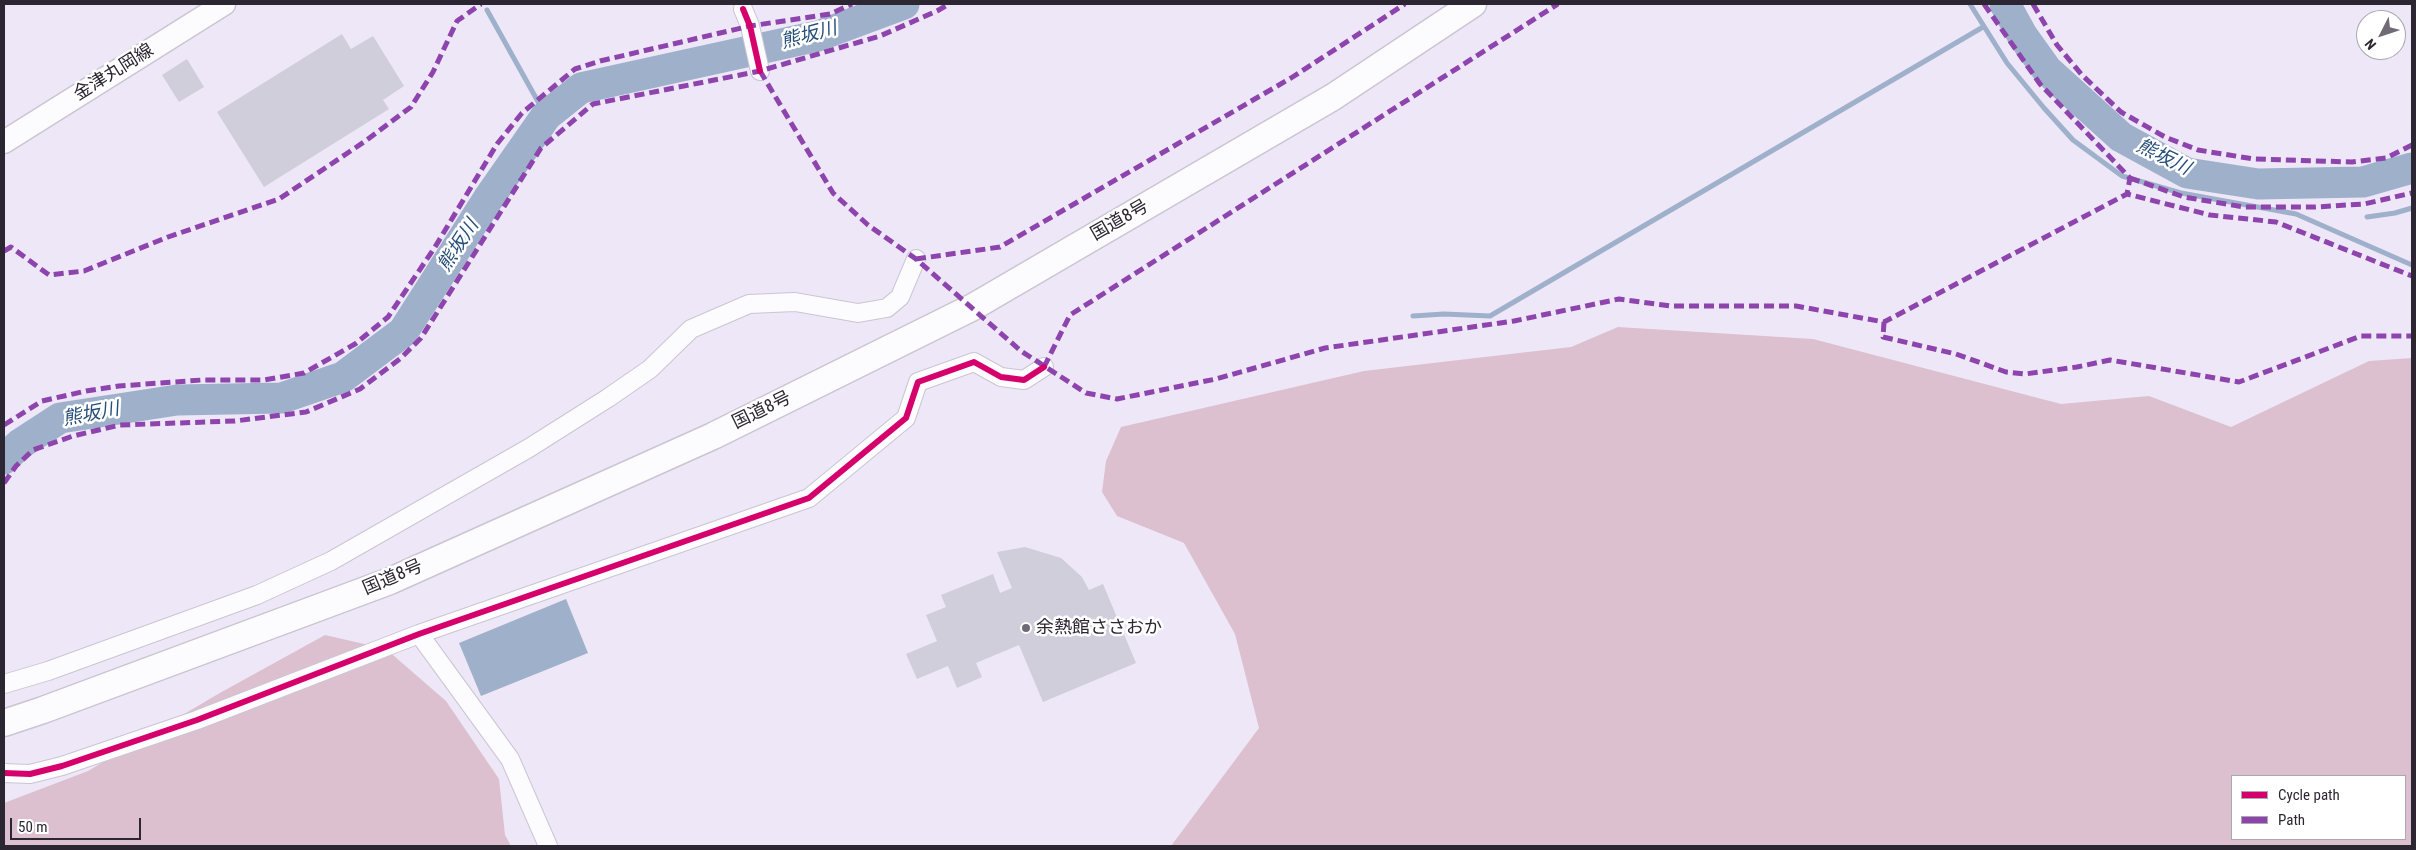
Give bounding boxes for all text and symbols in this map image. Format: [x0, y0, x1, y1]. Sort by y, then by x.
north arrow [2356, 10, 2406, 60]
water label: 熊坂川 [779, 18, 839, 54]
text: N [2362, 36, 2379, 53]
street label: 金津丸岡線 [70, 40, 158, 106]
water label: 熊坂川 [2132, 135, 2194, 181]
street label: 国道8号 [1087, 196, 1153, 246]
water label: 熊坂川 [434, 216, 484, 276]
street label: 国道8号 [729, 388, 795, 434]
water label: 熊坂川 [61, 398, 121, 432]
street label: 国道8号 [360, 556, 426, 600]
place label: 余熱館ささおか [1036, 617, 1162, 639]
marker: 余熱館ささおか [1020, 622, 1032, 634]
legend [2231, 775, 2406, 840]
text: Cycle path [2278, 786, 2340, 804]
scale bar [12, 808, 144, 840]
text: Path [2278, 811, 2305, 829]
text: 50 m [18, 818, 48, 836]

